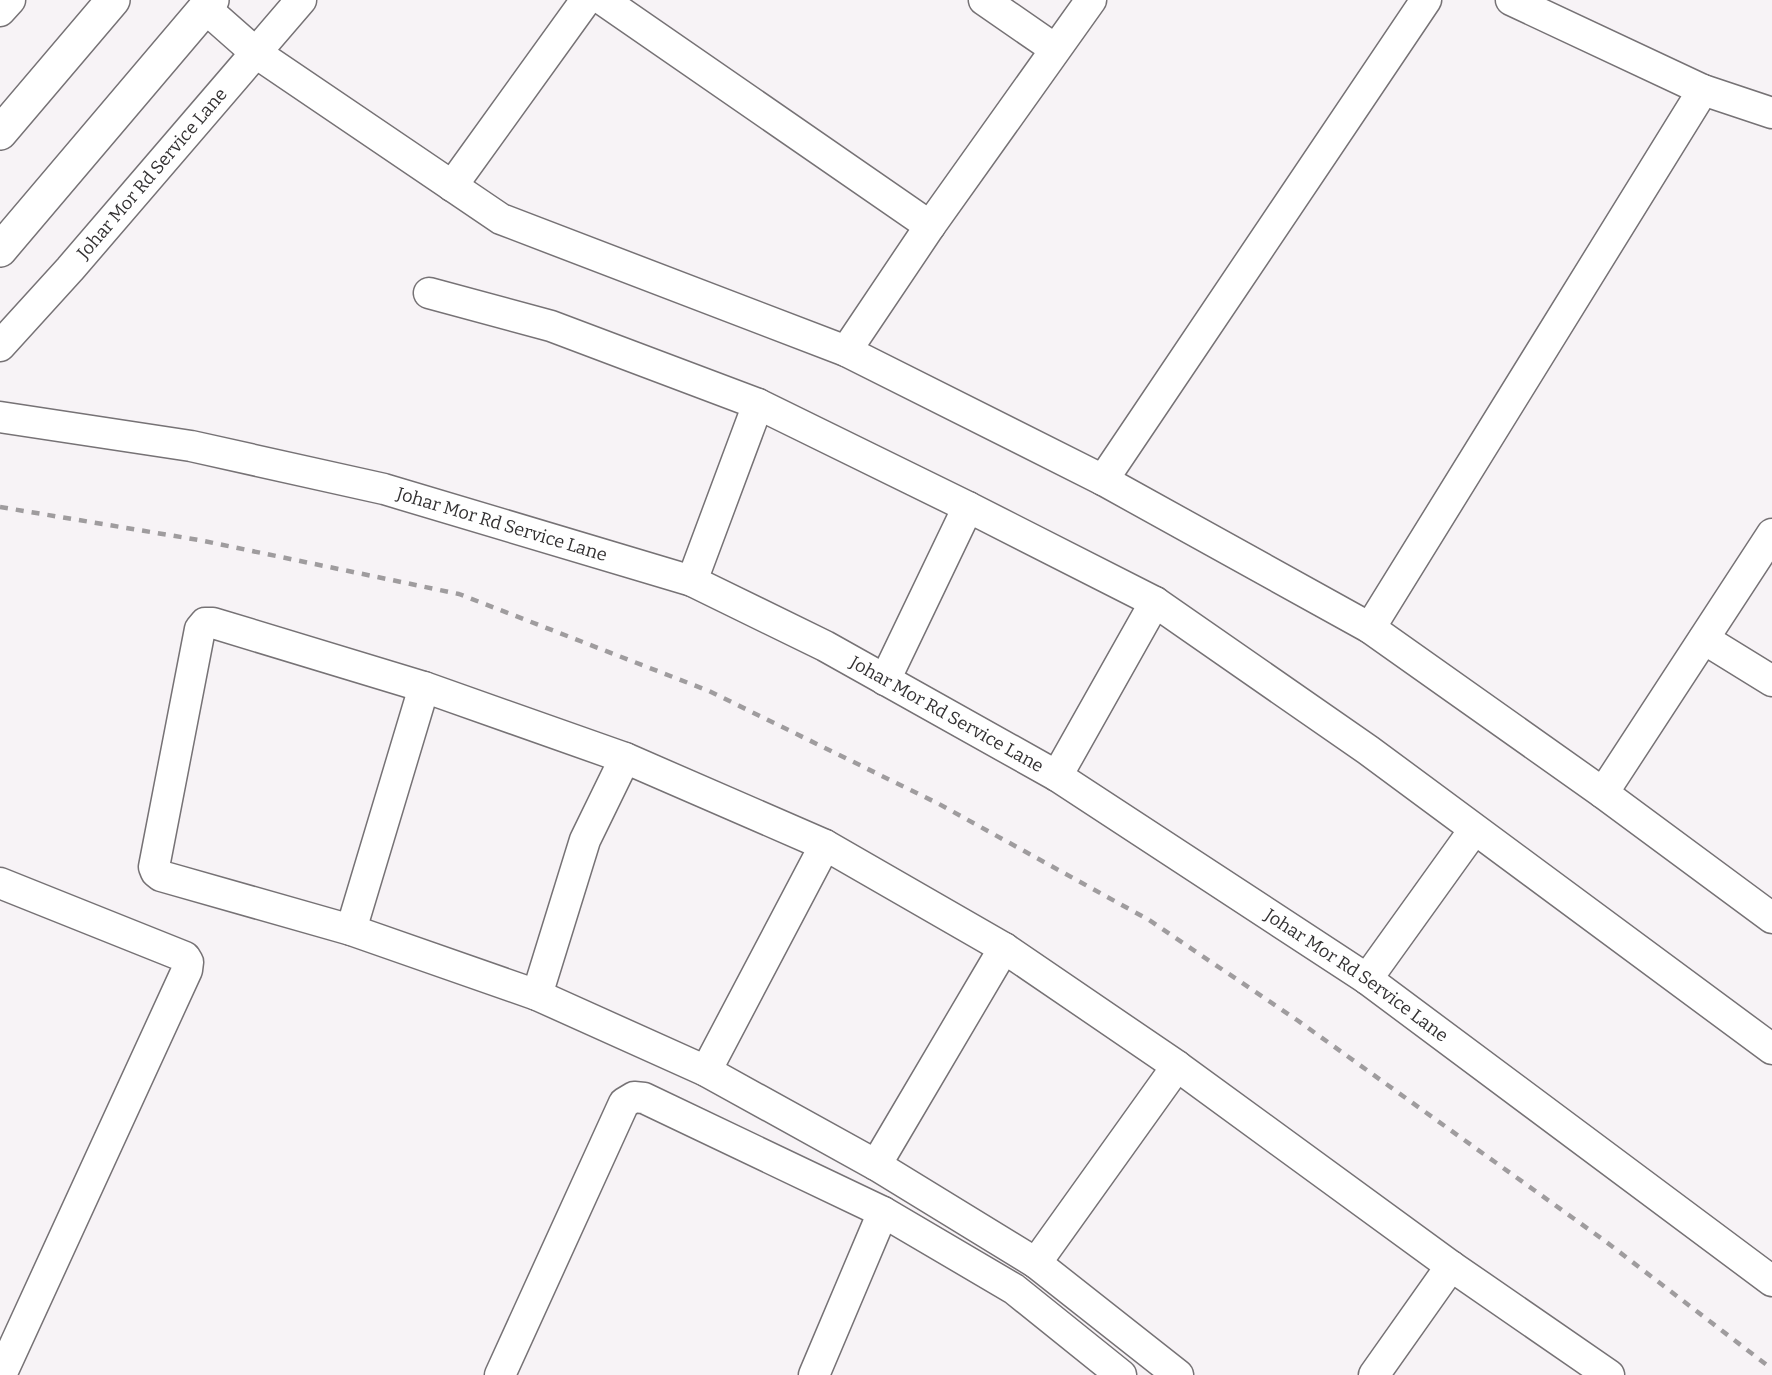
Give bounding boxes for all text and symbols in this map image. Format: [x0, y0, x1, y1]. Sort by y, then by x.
street label: Johar Mor Rd Service Lane [72, 83, 232, 264]
street label: Johar Mor Rd Service Lane [393, 482, 610, 566]
street label: Johar Mor Rd Service Lane [845, 651, 1048, 777]
street label: Johar Mor Rd Service Lane [1260, 903, 1452, 1047]

